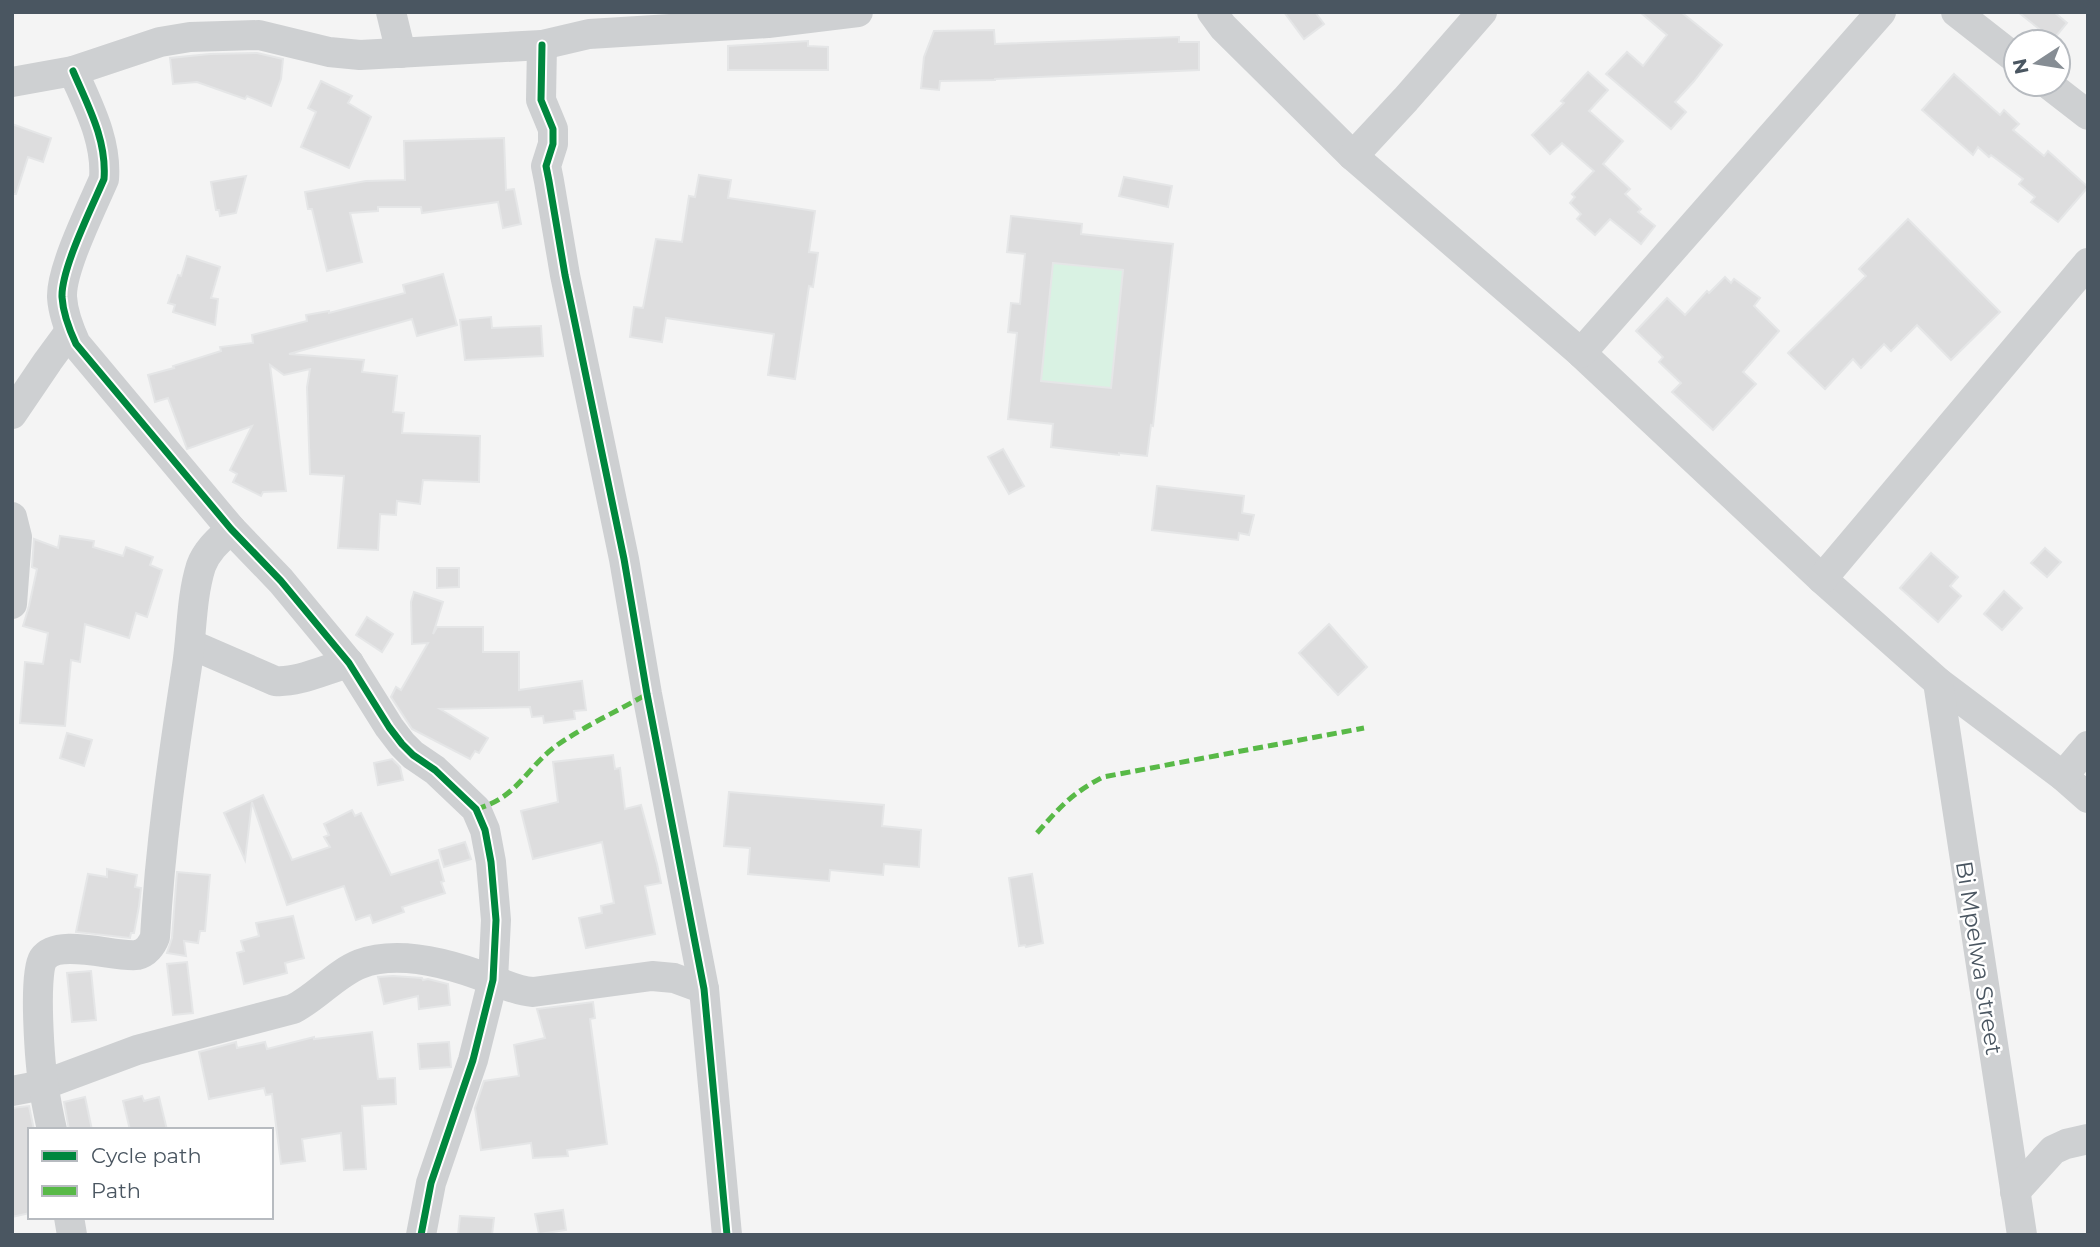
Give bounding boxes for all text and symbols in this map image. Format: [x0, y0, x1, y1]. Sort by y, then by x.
north arrow [2002, 28, 2072, 98]
text: N [2008, 57, 2034, 76]
street label: Bi Mpelwa Street [1950, 859, 2008, 1057]
legend [28, 1128, 273, 1219]
text: Cycle path [91, 1143, 202, 1168]
text: Path [91, 1178, 141, 1203]

